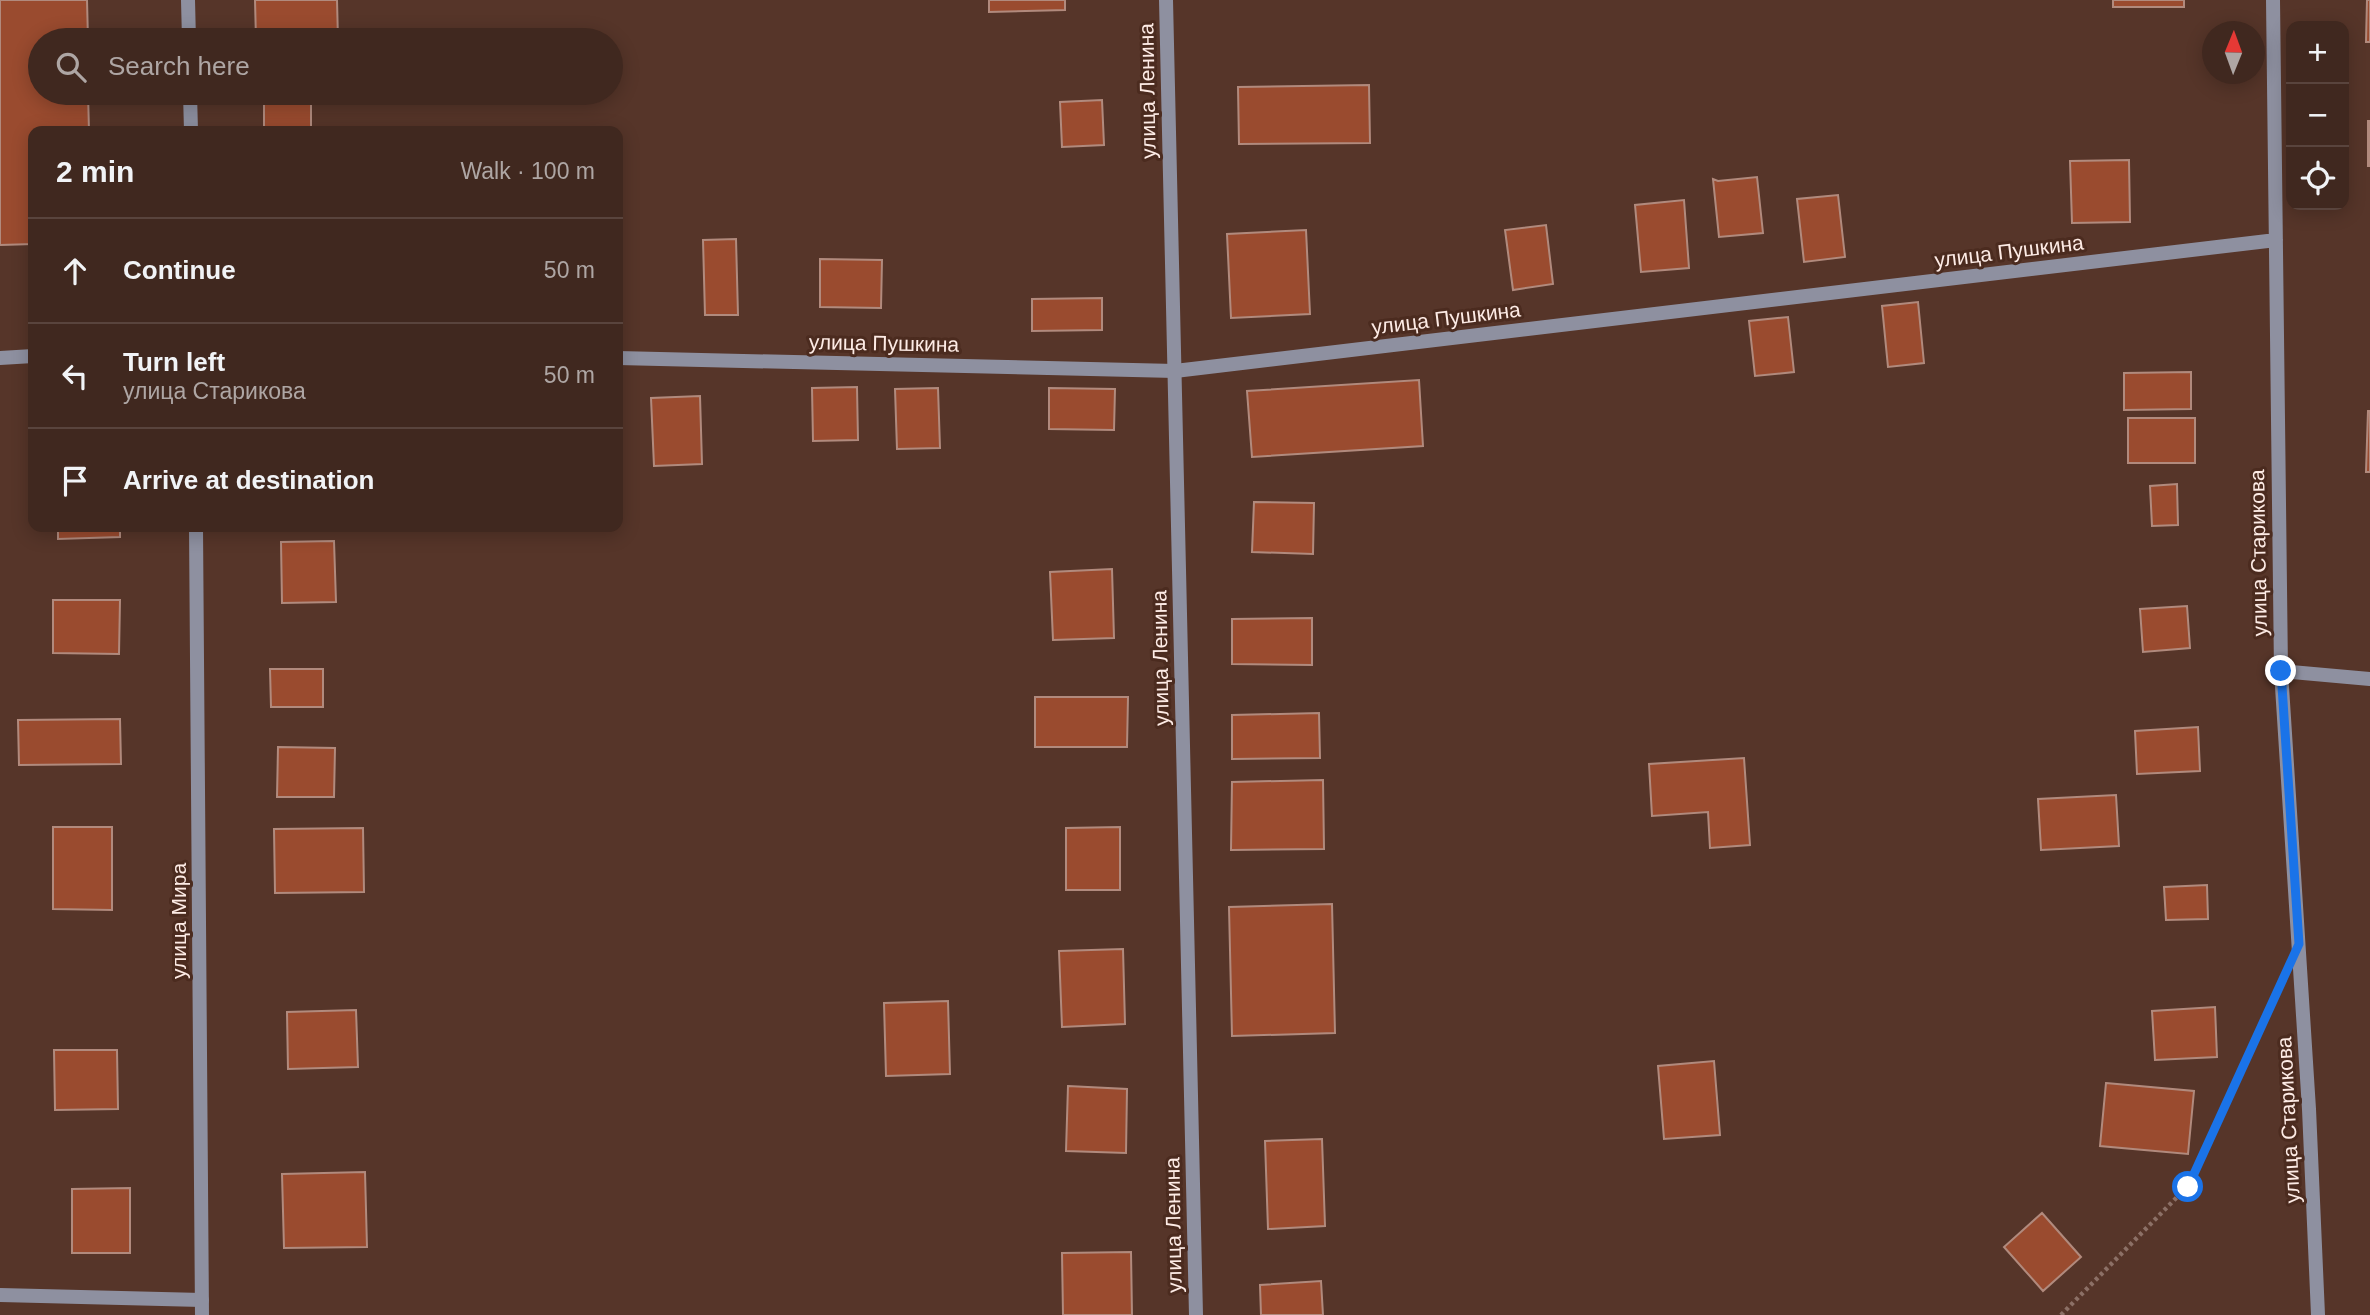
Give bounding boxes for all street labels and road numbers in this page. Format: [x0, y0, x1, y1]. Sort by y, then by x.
street label: улица Ленина [1134, 23, 1160, 159]
street label: улица Пушкина [1933, 230, 2085, 272]
street label: улица Пушкина [1370, 297, 1522, 339]
street label: улица Пушкина [809, 330, 960, 356]
street label: улица Старикова [2245, 469, 2271, 637]
street label: улица Ленина [1147, 590, 1173, 726]
street label: улица Мира [167, 863, 190, 979]
street label: улица Старикова [2272, 1036, 2304, 1204]
street label: улица Ленина [1160, 1157, 1186, 1293]

